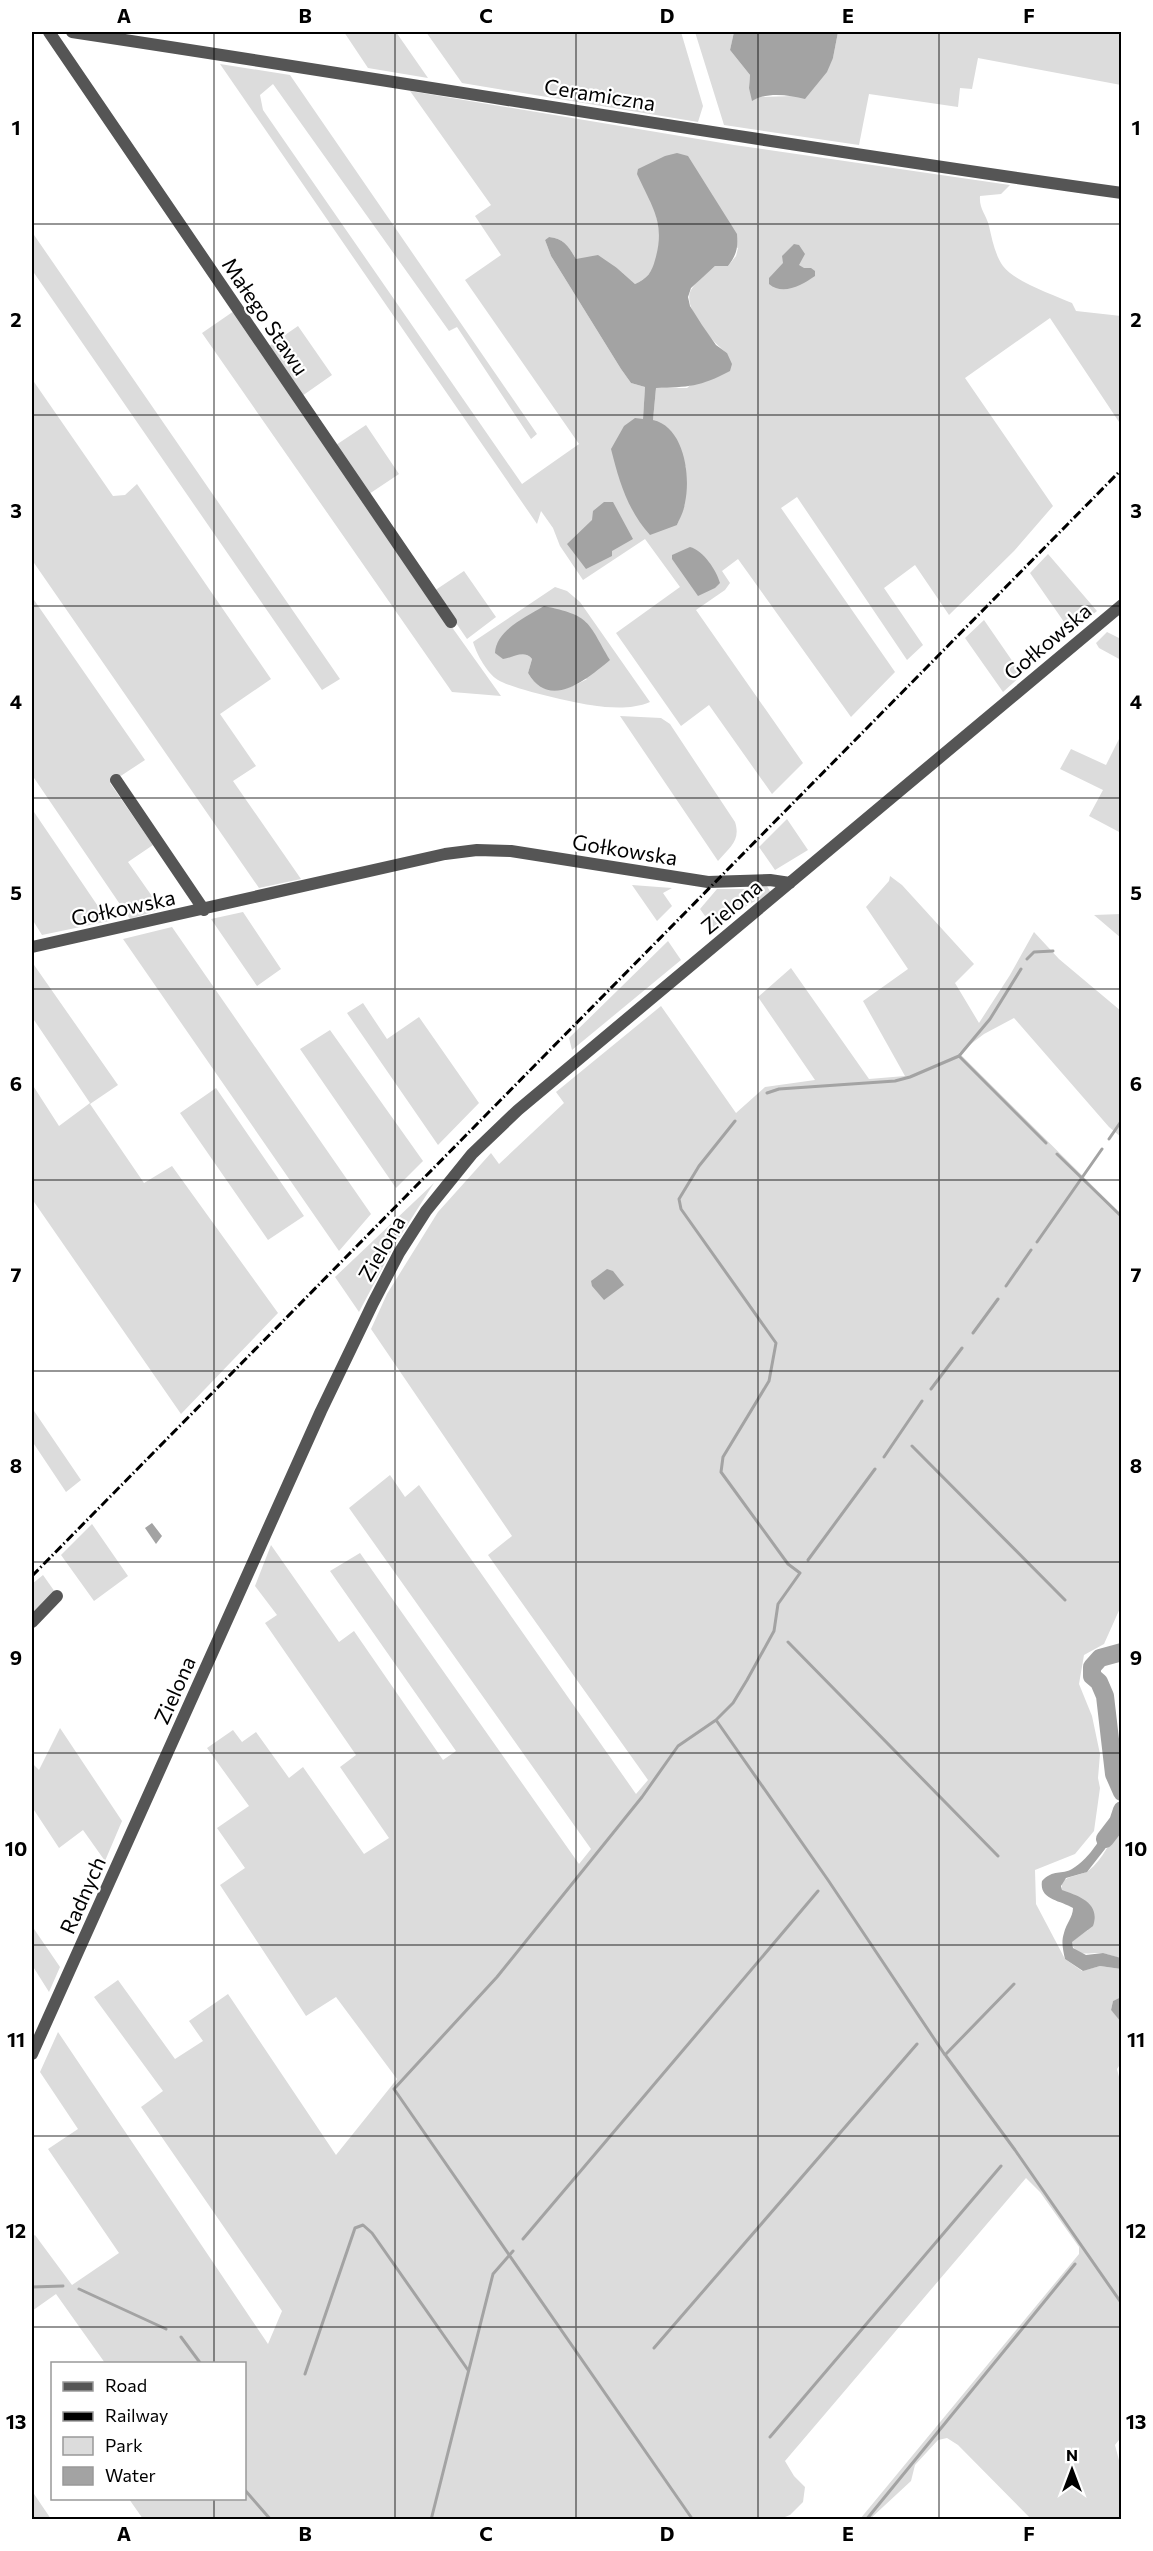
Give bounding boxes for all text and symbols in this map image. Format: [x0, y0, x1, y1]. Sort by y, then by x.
text: A [117, 3, 131, 27]
text: B [298, 3, 312, 27]
text: C [479, 3, 493, 27]
text: D [660, 3, 674, 27]
text: E [842, 3, 854, 27]
text: F [1023, 3, 1035, 27]
street label: Ceramiczna [543, 73, 657, 115]
text: 1 [11, 115, 21, 139]
text: 1 [1131, 115, 1141, 139]
street label: Małego Stawu [218, 253, 314, 379]
text: 2 [10, 307, 22, 331]
text: 2 [1130, 307, 1142, 331]
text: 3 [10, 498, 22, 522]
text: 3 [1130, 498, 1142, 522]
street label: Gołkowska [998, 597, 1096, 685]
text: 4 [10, 689, 22, 713]
text: 4 [1130, 689, 1142, 713]
street label: Gołkowska [571, 828, 679, 870]
street label: Zielona [696, 873, 766, 939]
text: 5 [10, 880, 22, 904]
text: 5 [1130, 880, 1142, 904]
street label: Gołkowska [69, 884, 177, 930]
text: 6 [10, 1071, 22, 1095]
text: 6 [1130, 1071, 1142, 1095]
street label: Zielona [352, 1211, 410, 1285]
text: 7 [11, 1262, 22, 1286]
text: 7 [1131, 1262, 1142, 1286]
text: 8 [10, 1453, 22, 1477]
text: 8 [1130, 1453, 1142, 1477]
text: 9 [10, 1645, 22, 1669]
text: 9 [1130, 1645, 1142, 1669]
street label: Zielona [148, 1652, 200, 1728]
text: 10 [5, 1836, 27, 1860]
text: 10 [1125, 1836, 1147, 1860]
street label: Radnych [54, 1853, 110, 1937]
text: 11 [7, 2027, 25, 2051]
text: 11 [1127, 2027, 1145, 2051]
text: 12 [6, 2218, 26, 2242]
text: 12 [1126, 2218, 1146, 2242]
legend [51, 2362, 246, 2500]
text: Road [105, 2374, 147, 2396]
text: Railway [105, 2404, 168, 2426]
text: 13 [6, 2409, 26, 2433]
text: 13 [1126, 2409, 1146, 2433]
text: Park [105, 2434, 143, 2456]
north arrow [1042, 2440, 1102, 2500]
text: N [1066, 2445, 1078, 2464]
text: Water [105, 2464, 156, 2486]
text: A [117, 2521, 131, 2545]
text: B [298, 2521, 312, 2545]
text: C [479, 2521, 493, 2545]
text: D [660, 2521, 674, 2545]
text: E [842, 2521, 854, 2545]
text: F [1023, 2521, 1035, 2545]

